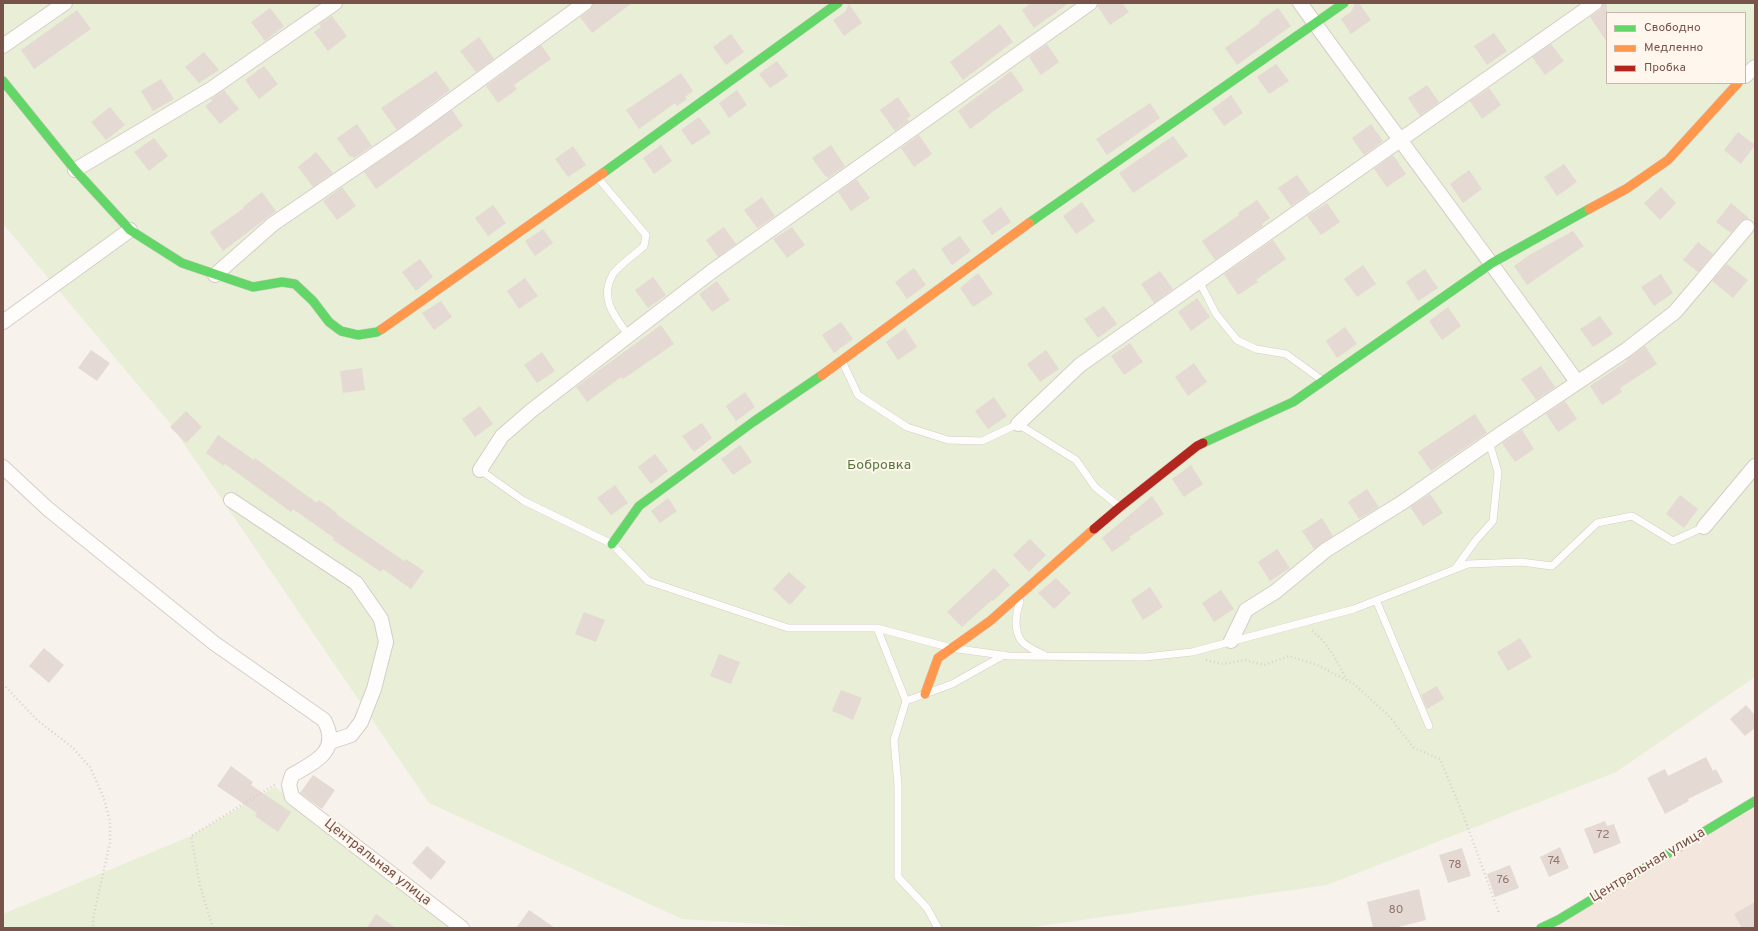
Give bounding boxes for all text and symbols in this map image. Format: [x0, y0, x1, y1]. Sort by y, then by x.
legend [1606, 12, 1746, 84]
text: Свободно [1644, 20, 1701, 36]
text: Медленно [1644, 40, 1703, 56]
text: Пробка [1644, 60, 1686, 76]
park label: Бобровка [847, 458, 911, 474]
street label: Центральная улица [320, 816, 434, 910]
street label: Центральная улица [1587, 825, 1709, 907]
house number: 72 [1596, 829, 1610, 843]
house number: 74 [1548, 855, 1560, 869]
house number: 78 [1448, 859, 1462, 873]
house number: 76 [1497, 874, 1509, 888]
house number: 80 [1389, 904, 1403, 918]

